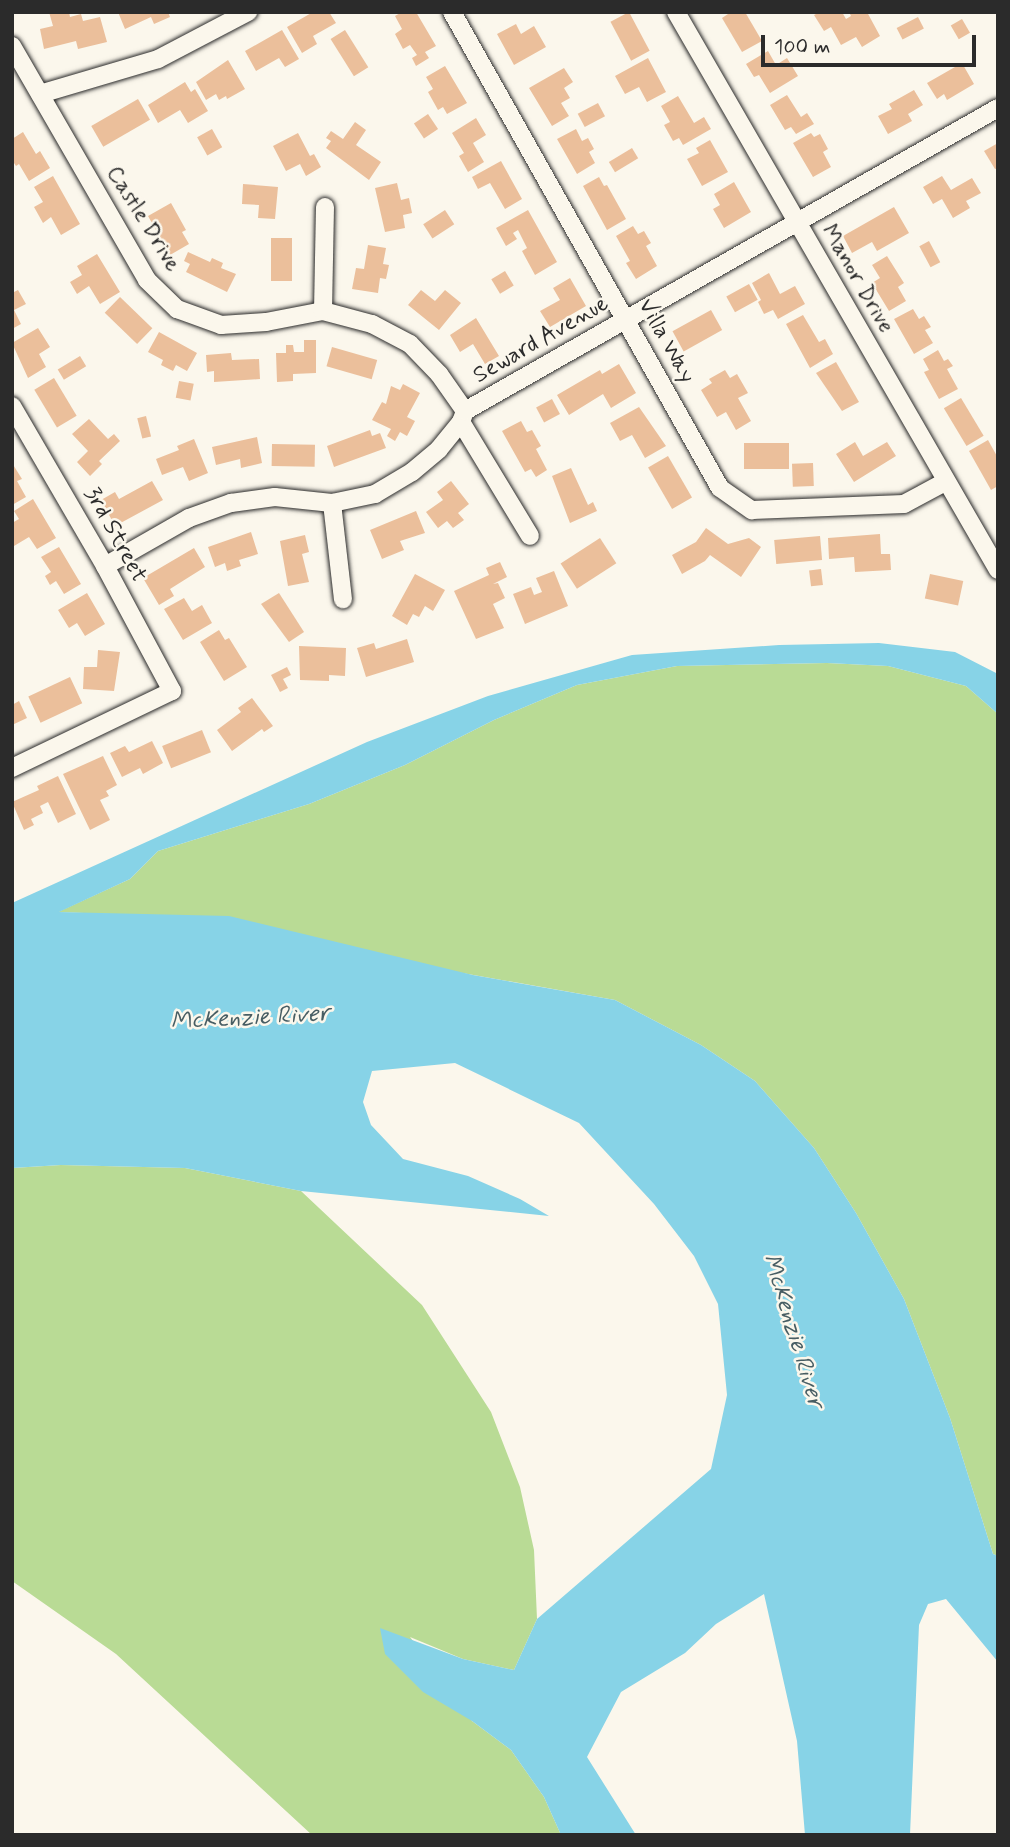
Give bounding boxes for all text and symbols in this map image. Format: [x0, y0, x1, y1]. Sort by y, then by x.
scale bar [765, 21, 980, 65]
text: 100 m [774, 33, 830, 61]
street label: Castle Drive [100, 162, 186, 276]
street label: Manor Drive [815, 220, 899, 338]
street label: Seward Avenue [469, 291, 613, 389]
street label: Villa Way [632, 294, 700, 388]
street label: 3rd Street [78, 483, 152, 587]
water label: McKenzie River [170, 999, 330, 1037]
water label: McKenzie River [756, 1251, 830, 1411]

